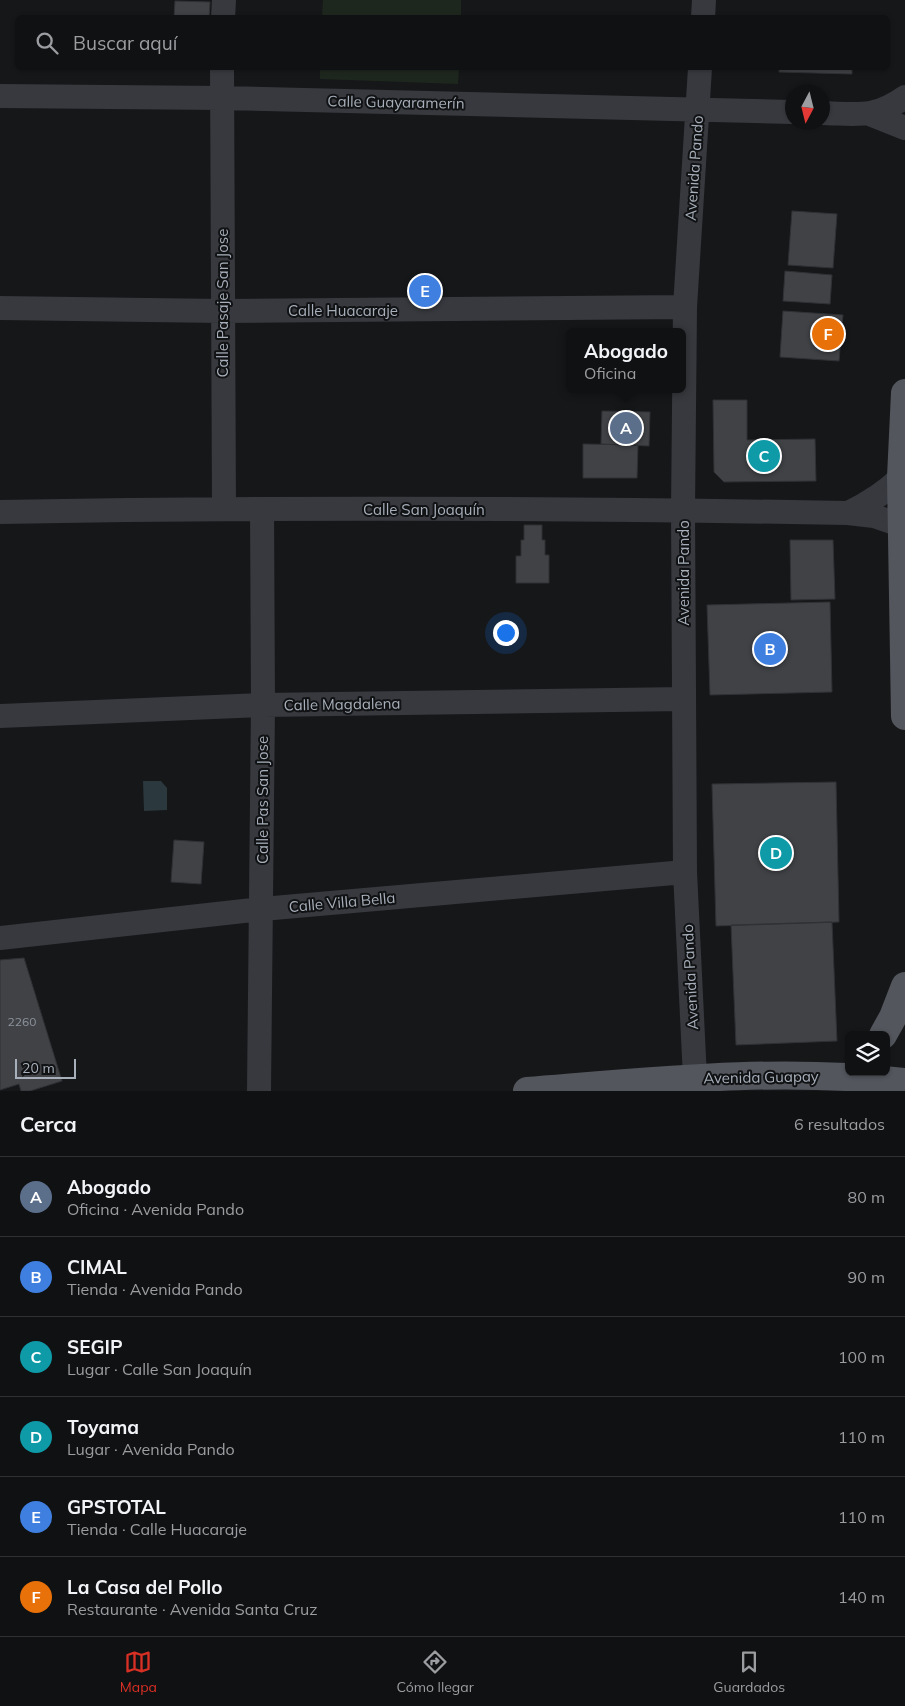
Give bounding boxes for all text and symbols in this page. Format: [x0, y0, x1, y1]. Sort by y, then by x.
search box [15, 15, 890, 70]
icon: search [33, 29, 61, 57]
text: Buscar aquí [73, 31, 177, 55]
north arrow [785, 85, 830, 130]
street label: Calle Guayaramerín [327, 91, 465, 113]
street label: Avenida Pando [681, 115, 707, 221]
street label: Calle Pasaje San Jose [213, 229, 232, 377]
pin: E [409, 272, 441, 310]
street label: Calle Huacaraje [288, 301, 398, 320]
pin: F [812, 315, 844, 353]
popup [566, 328, 686, 393]
text: Abogado [584, 339, 668, 363]
text: Oficina [584, 363, 636, 383]
pin: A [610, 409, 642, 447]
pin: C [748, 437, 780, 475]
street label: Calle San Joaquín [363, 500, 485, 519]
street label: Avenida Pando [674, 520, 693, 626]
your location [493, 620, 519, 646]
pin: B [754, 630, 786, 668]
street label: Calle Magdalena [284, 693, 400, 715]
street label: Calle Pas San Jose [253, 736, 272, 864]
pin: D [760, 834, 792, 872]
street label: Calle Villa Bella [288, 888, 396, 916]
street label: Avenida Pando [678, 924, 702, 1030]
house number: 2260 [8, 1014, 36, 1029]
map controls [845, 1031, 890, 1076]
button: layers [845, 1031, 890, 1076]
scale bar [15, 1056, 76, 1079]
text: 20 m [22, 1059, 55, 1077]
street label: Avenida Guapay [703, 1066, 819, 1088]
text: Cerca [20, 1111, 77, 1137]
text: 6 resultados [794, 1114, 885, 1134]
text: Abogado [67, 1175, 151, 1199]
text: A [30, 1187, 42, 1207]
text: 80 m [848, 1187, 885, 1207]
text: Oficina · Avenida Pando [67, 1199, 244, 1219]
text: CIMAL [67, 1255, 127, 1279]
text: B [30, 1267, 42, 1287]
text: 90 m [848, 1267, 885, 1287]
text: Tienda · Avenida Pando [67, 1279, 243, 1299]
text: SEGIP [67, 1335, 123, 1359]
text: C [31, 1347, 41, 1367]
text: 100 m [838, 1347, 885, 1367]
text: Lugar · Calle San Joaquín [67, 1359, 252, 1379]
text: Toyama [67, 1415, 139, 1439]
text: D [30, 1427, 42, 1447]
text: 110 m [838, 1427, 885, 1447]
text: Lugar · Avenida Pando [67, 1439, 235, 1459]
text: GPSTOTAL [67, 1495, 166, 1519]
text: E [31, 1507, 41, 1527]
text: 110 m [838, 1507, 885, 1527]
text: Tienda · Calle Huacaraje [67, 1519, 247, 1539]
text: La Casa del Pollo [67, 1575, 223, 1599]
text: F [31, 1587, 41, 1607]
text: 140 m [838, 1587, 885, 1607]
text: Restaurante · Avenida Santa Cruz [67, 1599, 317, 1619]
tab: Mapa [120, 1648, 157, 1696]
tab: Cómo llegar [397, 1648, 474, 1696]
tab: Guardados [713, 1648, 785, 1696]

